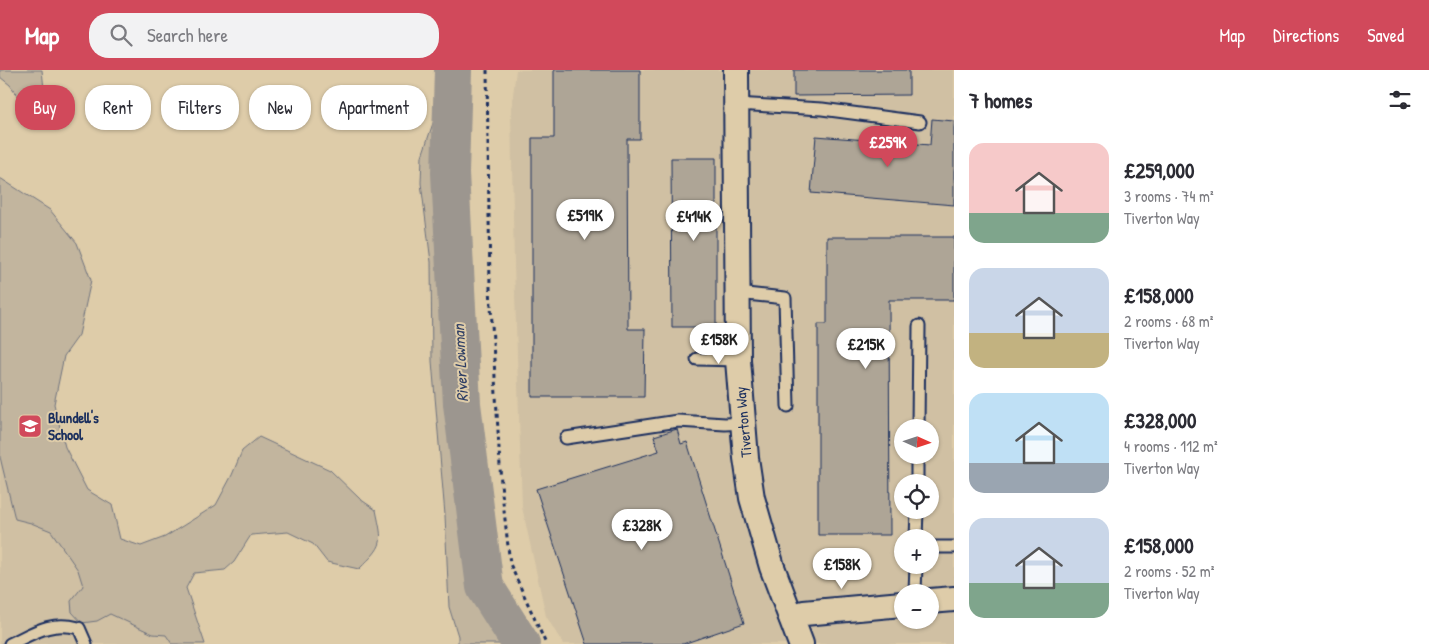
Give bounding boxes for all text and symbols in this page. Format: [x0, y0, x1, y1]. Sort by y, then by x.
search box [89, 13, 439, 58]
text: Map [25, 19, 59, 51]
icon: search [107, 21, 135, 49]
text: Search here [147, 22, 228, 48]
text: Map [1220, 23, 1245, 48]
text: Directions [1273, 23, 1339, 48]
text: Saved [1367, 23, 1404, 48]
chip: Buy [15, 85, 75, 130]
chip: Rent [85, 85, 151, 130]
chip: Filters [161, 85, 239, 130]
chip: New [249, 85, 311, 130]
chip: Apartment [321, 85, 427, 130]
text: 7 homes [969, 86, 1032, 115]
icon: filters [1386, 86, 1414, 114]
pin: £259K [853, 126, 923, 168]
text: £259K [869, 131, 907, 153]
text: £259,000 [1124, 156, 1194, 185]
icon: home [1009, 163, 1069, 223]
text: 3 rooms · 74 m² [1124, 185, 1214, 207]
pin: £519K [550, 198, 620, 241]
pin: £414K [659, 200, 729, 242]
text: £519K [567, 204, 603, 226]
text: £414K [677, 205, 711, 227]
text: Tiverton Way [1124, 207, 1200, 229]
text: £158,000 [1124, 281, 1194, 310]
icon: home [1009, 288, 1069, 348]
text: 2 rooms · 68 m² [1124, 310, 1213, 332]
water label: River Lowman [447, 322, 473, 402]
pin: £158K [684, 322, 754, 365]
text: £158K [701, 328, 737, 350]
pin: £215K [831, 328, 901, 370]
text: Tiverton Way [1124, 332, 1200, 354]
text: £215K [847, 333, 885, 355]
street label: Tiverton Way [729, 386, 757, 458]
text: £328,000 [1124, 406, 1196, 435]
place label: Blundell's School [48, 407, 99, 445]
school or university icon: Blundell's School [17, 413, 43, 439]
icon: home [1009, 413, 1069, 473]
north arrow [894, 419, 939, 464]
map controls [894, 419, 939, 629]
text: 4 rooms · 112 m² [1124, 435, 1218, 457]
text: Tiverton Way [1124, 457, 1200, 479]
button: locate [894, 474, 939, 519]
pin: £328K [607, 508, 677, 551]
text: £328K [623, 514, 661, 536]
button: + [894, 529, 939, 574]
text: £158,000 [1124, 531, 1194, 560]
icon: home [1009, 538, 1069, 598]
pin: £158K [807, 548, 877, 590]
text: £158K [824, 553, 860, 575]
text: 2 rooms · 52 m² [1124, 560, 1214, 582]
text: Tiverton Way [1124, 582, 1200, 604]
button: − [894, 584, 939, 629]

